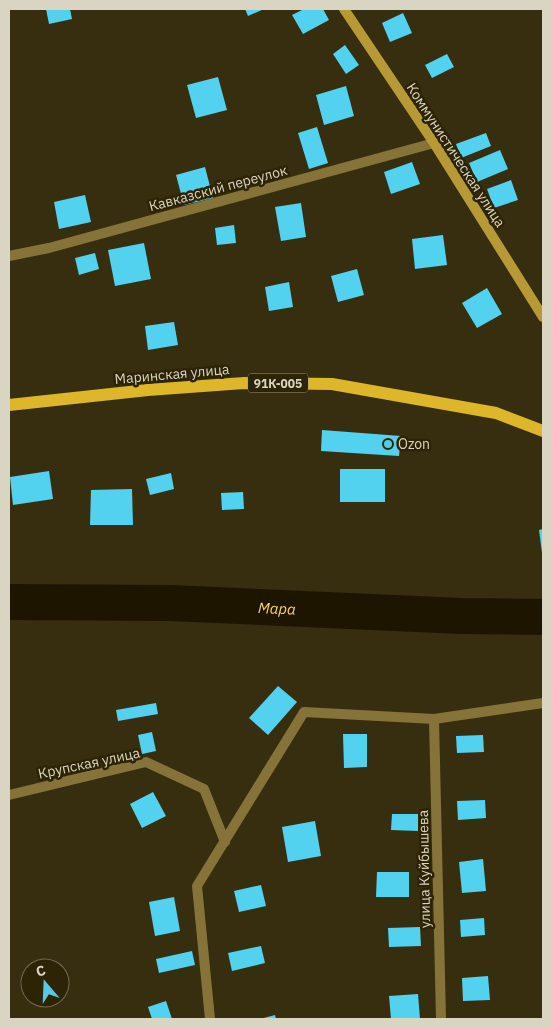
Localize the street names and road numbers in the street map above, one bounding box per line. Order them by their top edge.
street label: Коммунистическая улица [403,79,510,231]
street label: Кавказский переулок [147,161,290,215]
street label: Маринская улица [114,360,231,388]
road number: 91К-005 [248,373,308,392]
street label: Крупская улица [36,743,142,783]
street label: улица Куйбышева [414,809,434,928]

